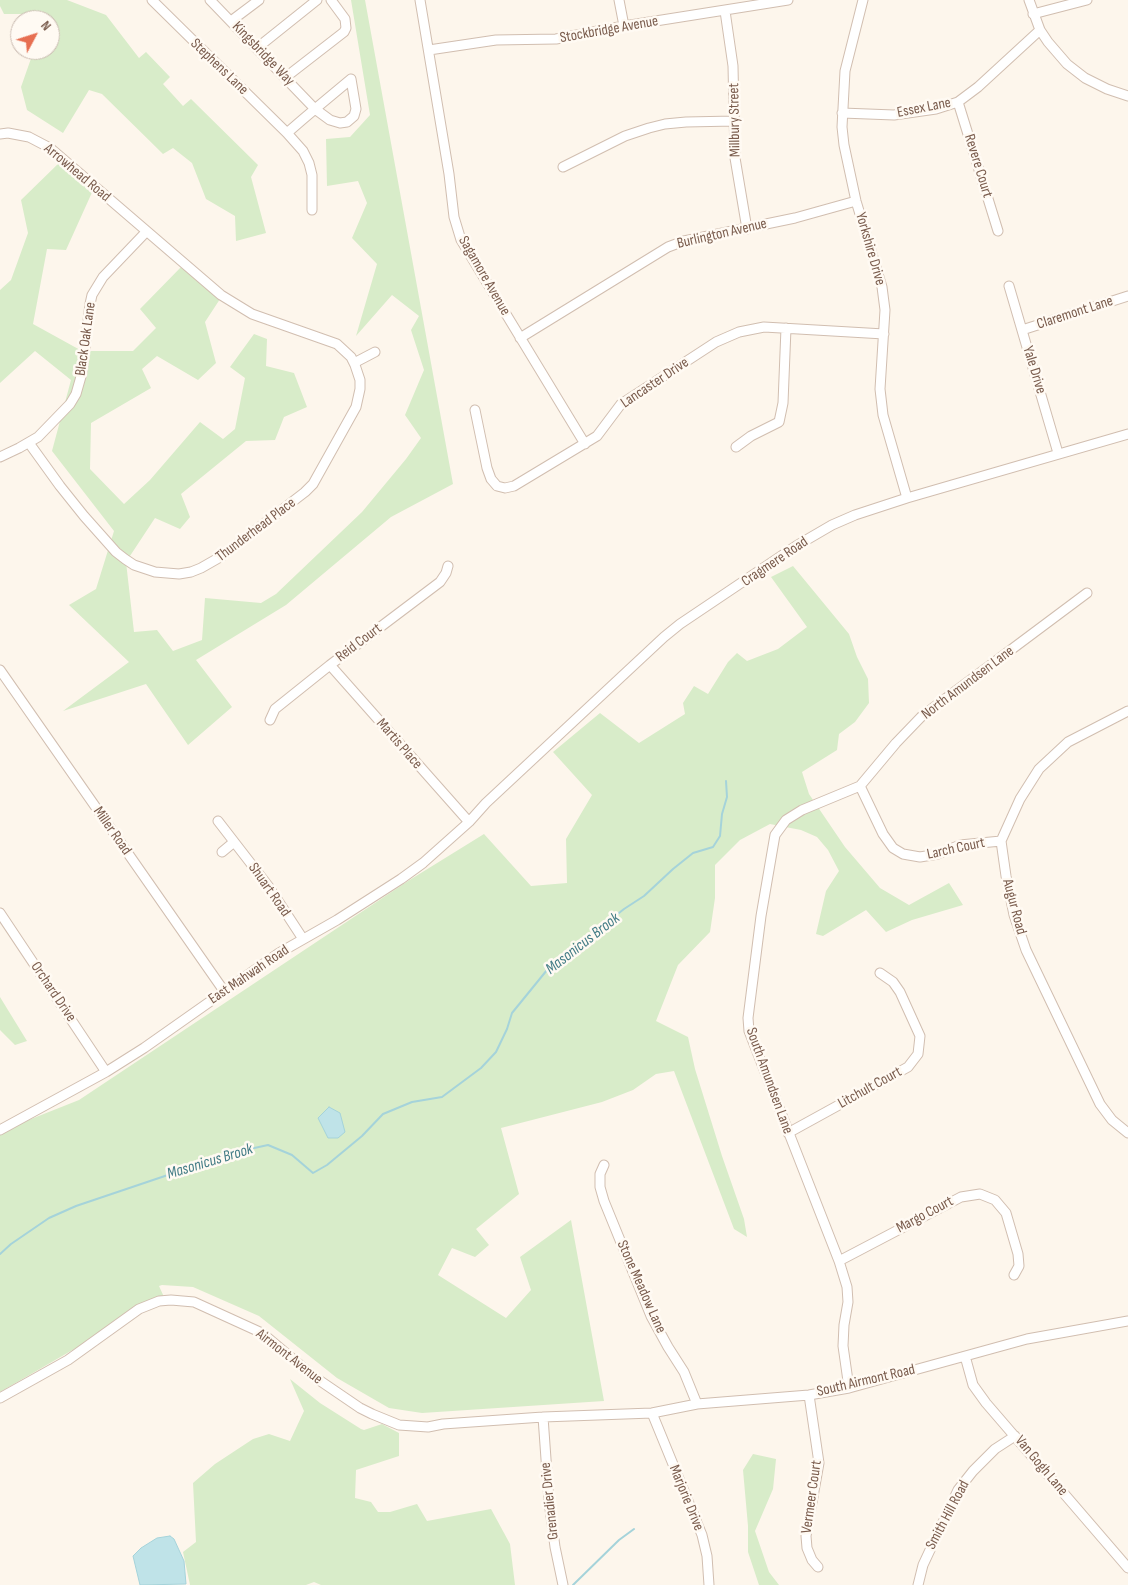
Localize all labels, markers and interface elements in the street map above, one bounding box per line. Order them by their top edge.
north arrow [10,10,60,60]
street label: Stockbridge Avenue [558,13,660,47]
text: N [37,17,55,34]
street label: Kingsbridge Way [228,18,298,90]
street label: Stephens Lane [186,35,252,99]
street label: Millbury Street [725,83,745,157]
street label: Essex Lane [896,94,952,122]
street label: Revere Court [960,132,996,200]
street label: Arrowhead Road [40,140,114,206]
street label: Yorkshire Drive [851,211,889,287]
street label: Burlington Avenue [675,215,769,253]
street label: Sagamore Avenue [454,233,514,319]
street label: Claremont Lane [1035,292,1115,334]
street label: Black Oak Lane [72,301,100,377]
street label: Yale Drive [1018,344,1050,396]
street label: Lancaster Drive [618,354,692,412]
street label: Thunderhead Place [212,494,300,566]
street label: Cragmere Road [738,533,812,591]
street label: Reid Court [332,620,386,666]
street label: North Amundsen Lane [918,642,1018,724]
street label: Martis Place [372,715,426,773]
street label: Miller Road [89,803,135,859]
street label: Larch Court [925,834,987,864]
street label: Shuart Road [244,860,294,920]
street label: Augur Road [998,877,1030,937]
water label: Masonicus Brook [542,909,624,979]
street label: East Mahwah Road [205,942,293,1008]
street label: Orchard Drive [26,959,80,1025]
street label: South Amundsen Lane [741,1026,797,1136]
street label: Litchult Court [835,1063,905,1113]
water label: Masonicus Brook [165,1140,255,1184]
street label: Margo Court [893,1193,957,1237]
street label: Stone Meadow Lane [613,1238,669,1336]
street label: Airmont Avenue [252,1325,326,1389]
street label: South Airmont Road [815,1361,917,1401]
street label: Van Gogh Lane [1011,1432,1071,1500]
street label: Vermeer Court [798,1459,826,1535]
street label: Grenadier Drive [537,1461,563,1541]
street label: Marjorie Drive [665,1462,707,1534]
street label: Smith Hill Road [922,1477,974,1553]

